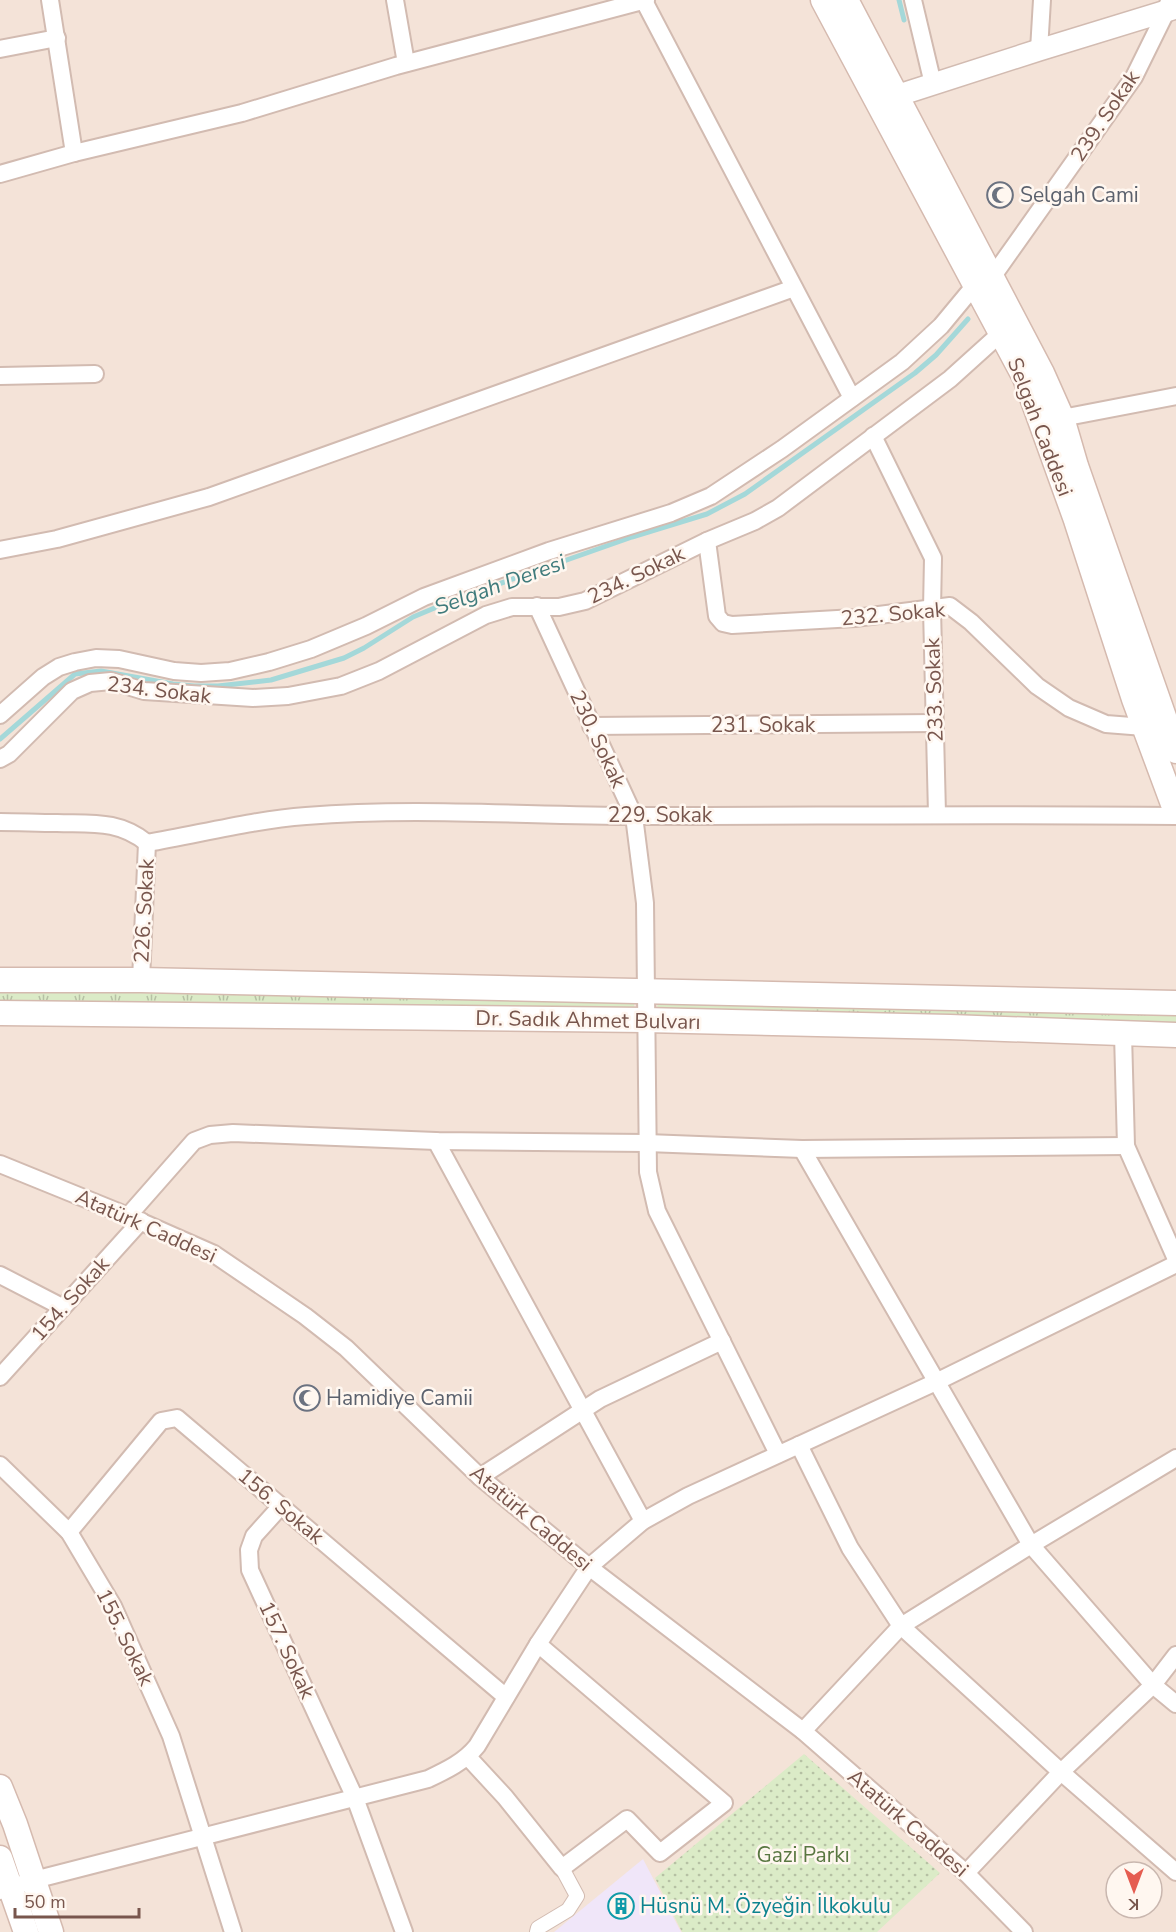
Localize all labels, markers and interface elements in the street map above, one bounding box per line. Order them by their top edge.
street label: 239. Sokak [1064,64,1146,167]
mosque icon: Selgah Cami [985,180,1015,210]
place label: Selgah Cami [1020,181,1139,209]
street label: Selgah Caddesi [1001,354,1079,500]
street label: 234. Sokak [583,539,690,611]
water label: Selgah Deresi [430,547,571,623]
street label: 232. Sokak [840,595,947,633]
street label: 233. Sokak [918,637,950,743]
street label: 234. Sokak [105,670,213,710]
street label: 230. Sokak [563,686,633,793]
street label: 231. Sokak [711,711,816,739]
street label: 229. Sokak [608,801,713,829]
street label: 226. Sokak [127,858,161,964]
street label: Dr. Sadık Ahmet Bulvarı [475,1004,701,1036]
street label: Atatürk Caddesi [71,1182,221,1270]
street label: 154. Sokak [25,1250,116,1347]
mosque icon: Hamidiye Camii [292,1383,322,1413]
place label: Hamidiye Camii [326,1384,473,1412]
street label: Atatürk Caddesi [464,1459,598,1577]
street label: 156. Sokak [232,1462,330,1551]
street label: 155. Sokak [89,1584,161,1691]
street label: 157. Sokak [252,1597,322,1704]
street label: Atatürk Caddesi [842,1763,974,1883]
park label: Gazi Parkı [756,1841,850,1869]
north arrow [1104,1860,1164,1920]
scale bar [15,1881,140,1919]
text: 50 m [24,1890,66,1914]
building icon: Hüsnü M. Özyeğin İlkokulu [606,1891,636,1921]
place label: Hüsnü M. Özyeğin İlkokulu [640,1892,891,1920]
text: K [1127,1893,1139,1915]

